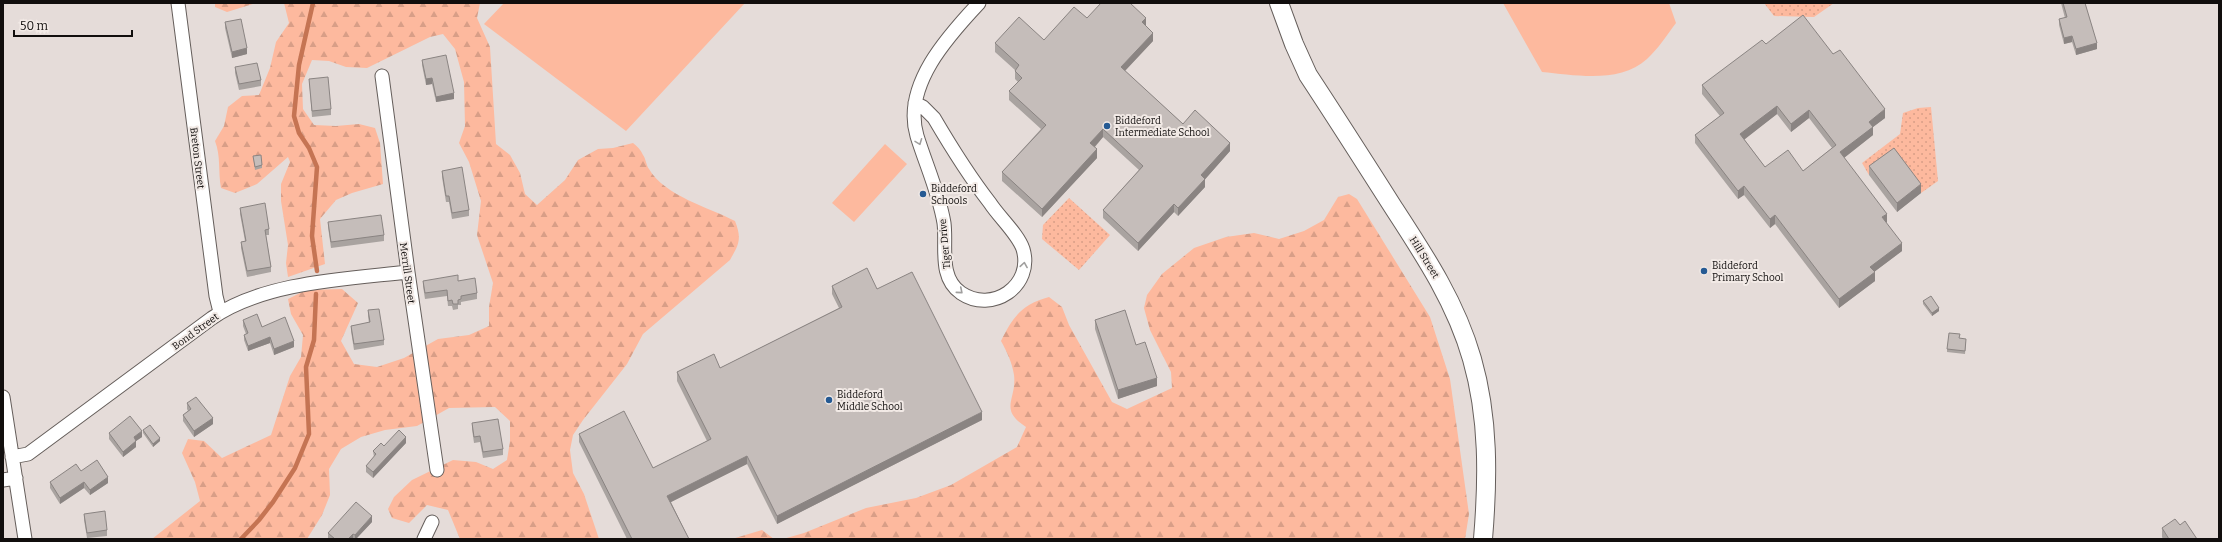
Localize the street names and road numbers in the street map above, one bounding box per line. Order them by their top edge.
street label: Breton Street [187,127,207,190]
street label: Tiger Drive [937,218,953,270]
street label: Hill Street [1407,234,1442,281]
street label: Merrill Street [397,242,417,305]
street label: Bond Street [170,311,221,353]

